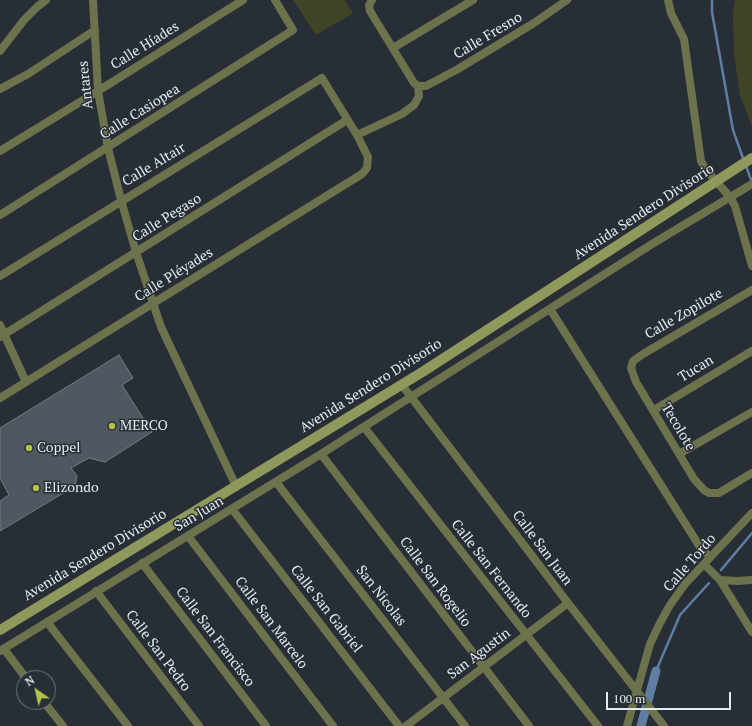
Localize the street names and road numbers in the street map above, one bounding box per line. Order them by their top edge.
street label: Calle Fresno [451,9,525,63]
street label: Calle Híades [108,18,182,74]
street label: Antares [75,60,97,110]
street label: Calle Casiopea [97,81,183,143]
street label: Calle Altair [119,140,189,190]
street label: Avenida Sendero Divisorio [571,160,717,264]
street label: Calle Pegaso [129,190,205,246]
street label: Calle Pléyades [132,244,216,306]
street label: Calle Zopilote [642,285,726,343]
street label: Avenida Sendero Divisorio [297,335,445,437]
street label: Tucan [675,352,717,386]
street label: Tecolote [657,400,699,454]
street label: San Juan [171,493,227,535]
street label: Avenida Sendero Divisorio [20,506,170,604]
street label: Calle San Juan [508,507,576,589]
street label: Calle San Fernando [447,516,535,622]
street label: Calle Tordo [660,531,720,595]
street label: Calle San Rogelio [396,534,474,630]
street label: Calle San Gabriel [287,562,365,656]
street label: San Nicolas [352,562,410,630]
street label: Calle San Marcelo [231,574,311,672]
street label: Calle San Francisco [172,584,258,690]
street label: Calle San Pedro [122,607,194,695]
street label: San Agustin [444,625,514,683]

